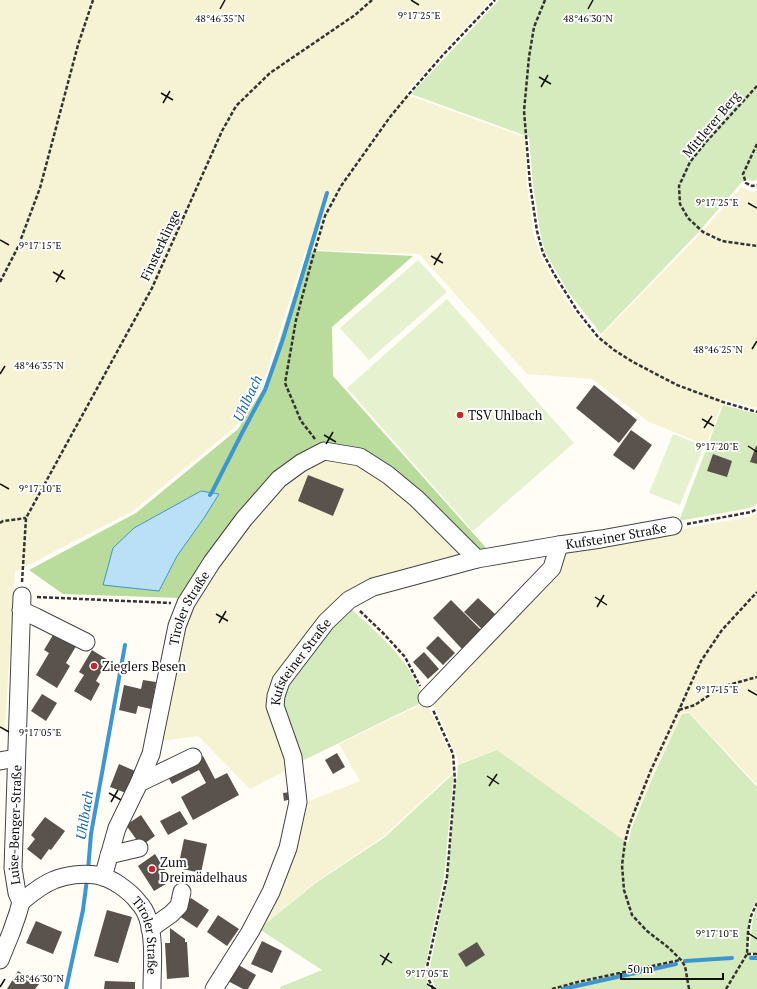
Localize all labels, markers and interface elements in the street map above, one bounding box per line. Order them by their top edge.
text: 9°17'25"E [398,9,441,22]
text: 48°46'35"N [195,12,245,25]
text: 48°46'30"N [563,12,613,25]
street label: Mittlerer Berg [678,87,744,161]
text: 9°17'25"E [696,196,739,209]
street label: Finsterklinge [136,207,184,283]
text: 9°17'15"E [19,239,62,252]
text: 48°46'25"N [693,343,743,356]
text: 48°46'35"N [14,359,64,372]
water label: Uhlbach [228,372,266,424]
place label: TSV Uhlbach [468,406,543,424]
marker: TSV Uhlbach [455,410,465,420]
text: 9°17'20"E [696,440,739,453]
text: 9°17'10"E [19,482,62,495]
street label: Kufsteiner Straße [564,518,668,553]
street label: Tiroler Straße [164,567,213,647]
street label: Kufsteiner Straße [266,614,335,706]
place label: Zieglers Besen [102,657,186,675]
marker: Zieglers Besen [89,661,99,671]
text: 9°17'15"E [696,683,739,696]
text: 9°17'05"E [19,726,62,739]
street label: Luise-Benger-Straße [4,765,25,886]
water label: Uhlbach [71,789,97,841]
place label: Zum Dreimädelhaus [160,853,247,886]
marker: Zum Dreimädelhaus [147,864,157,874]
street label: Tiroler Straße [128,892,162,975]
text: 9°17'10"E [696,927,739,940]
scale bar [621,955,723,981]
text: 50 m [627,961,654,976]
text: 9°17'05"E [406,967,449,980]
text: 48°46'30"N [14,972,64,985]

